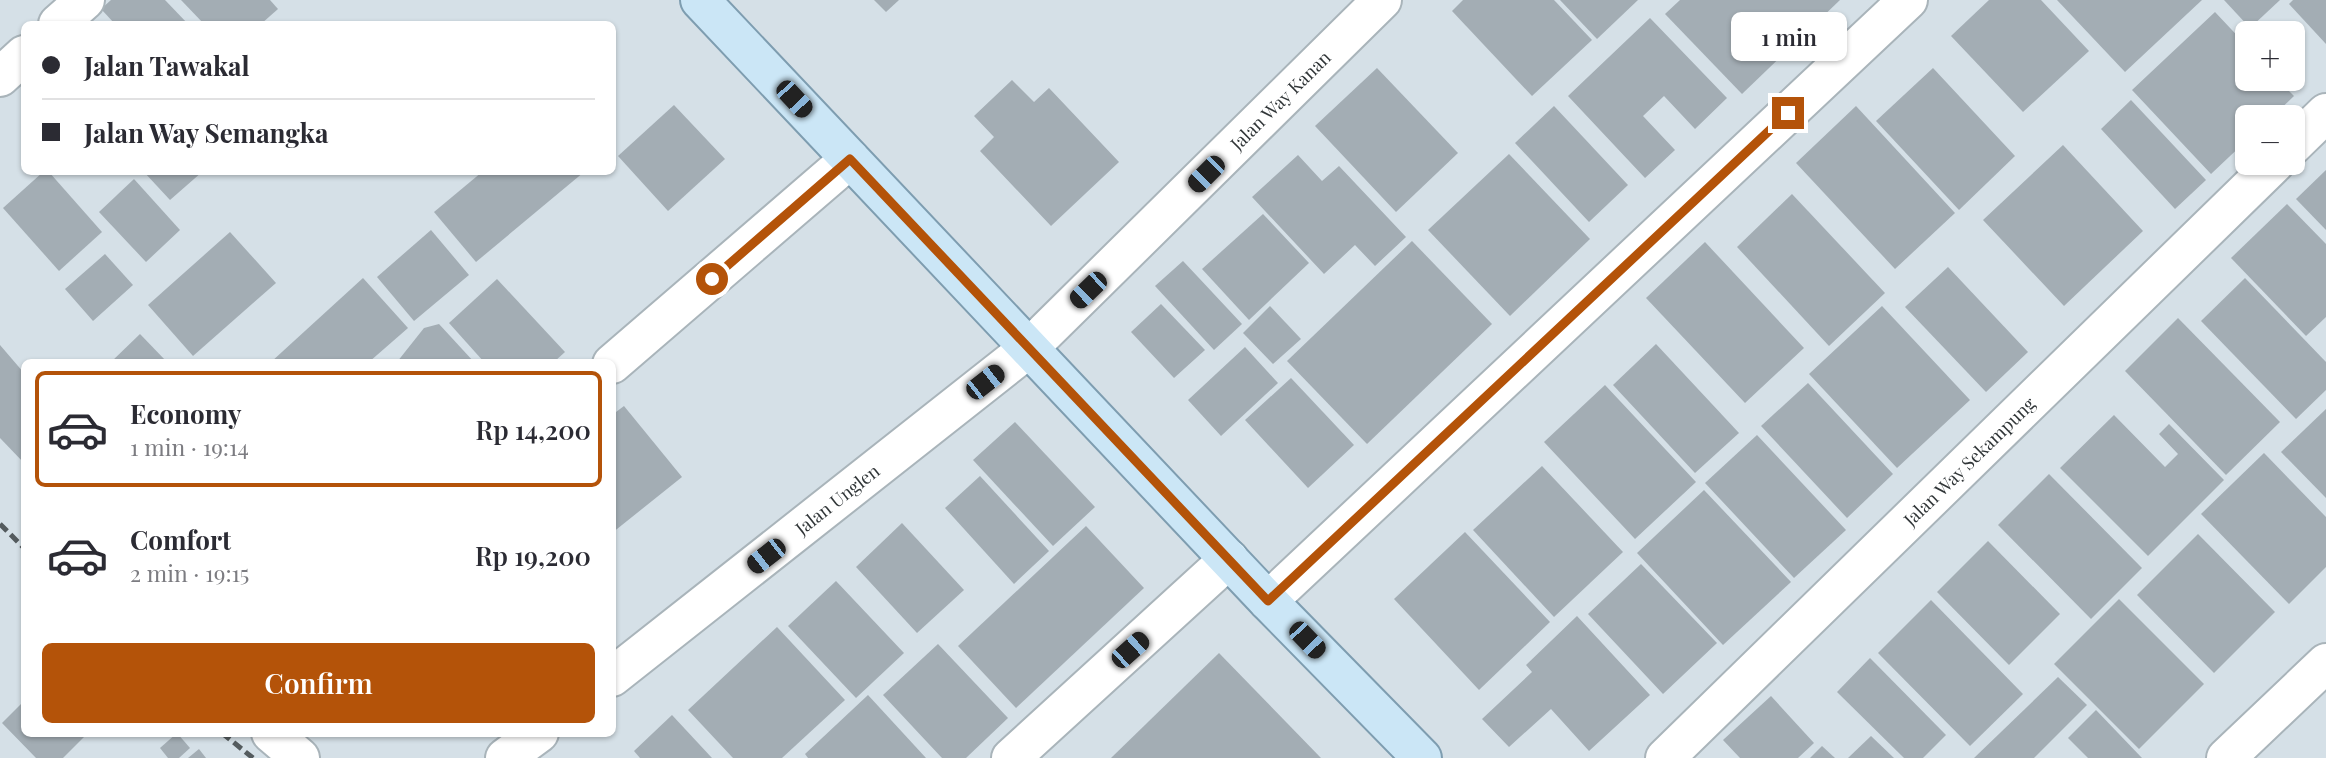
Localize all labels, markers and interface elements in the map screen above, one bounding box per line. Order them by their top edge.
callout: 1 min [1730,11,1846,60]
text: 1 min [1761,21,1817,52]
map controls [2235,21,2305,175]
button: + [2235,21,2305,91]
street label: Jalan Way Kanan [1224,45,1336,156]
text: Jalan Tawakal [84,48,250,83]
car [772,76,817,122]
route end [1772,97,1804,129]
button: − [2235,105,2305,175]
text: Jalan Way Semangka [84,115,328,150]
car [1184,152,1229,196]
route start [696,263,728,295]
car [1066,268,1111,312]
car [962,361,1009,403]
street label: Jalan Way Sekampung [1897,391,2041,532]
text: Economy [130,396,241,431]
icon: car [46,398,109,461]
text: Rp 14,200 [476,412,591,447]
text: 1 min · 19:14 [130,431,249,462]
street label: Jalan Unglen [790,458,884,540]
text: Comfort [130,522,231,557]
icon: car [46,524,109,587]
car [743,535,790,577]
text: Rp 19,200 [475,538,591,573]
text: 2 min · 19:15 [130,557,249,588]
car [1285,618,1330,662]
car [1108,628,1153,672]
button: Confirm [42,643,595,723]

